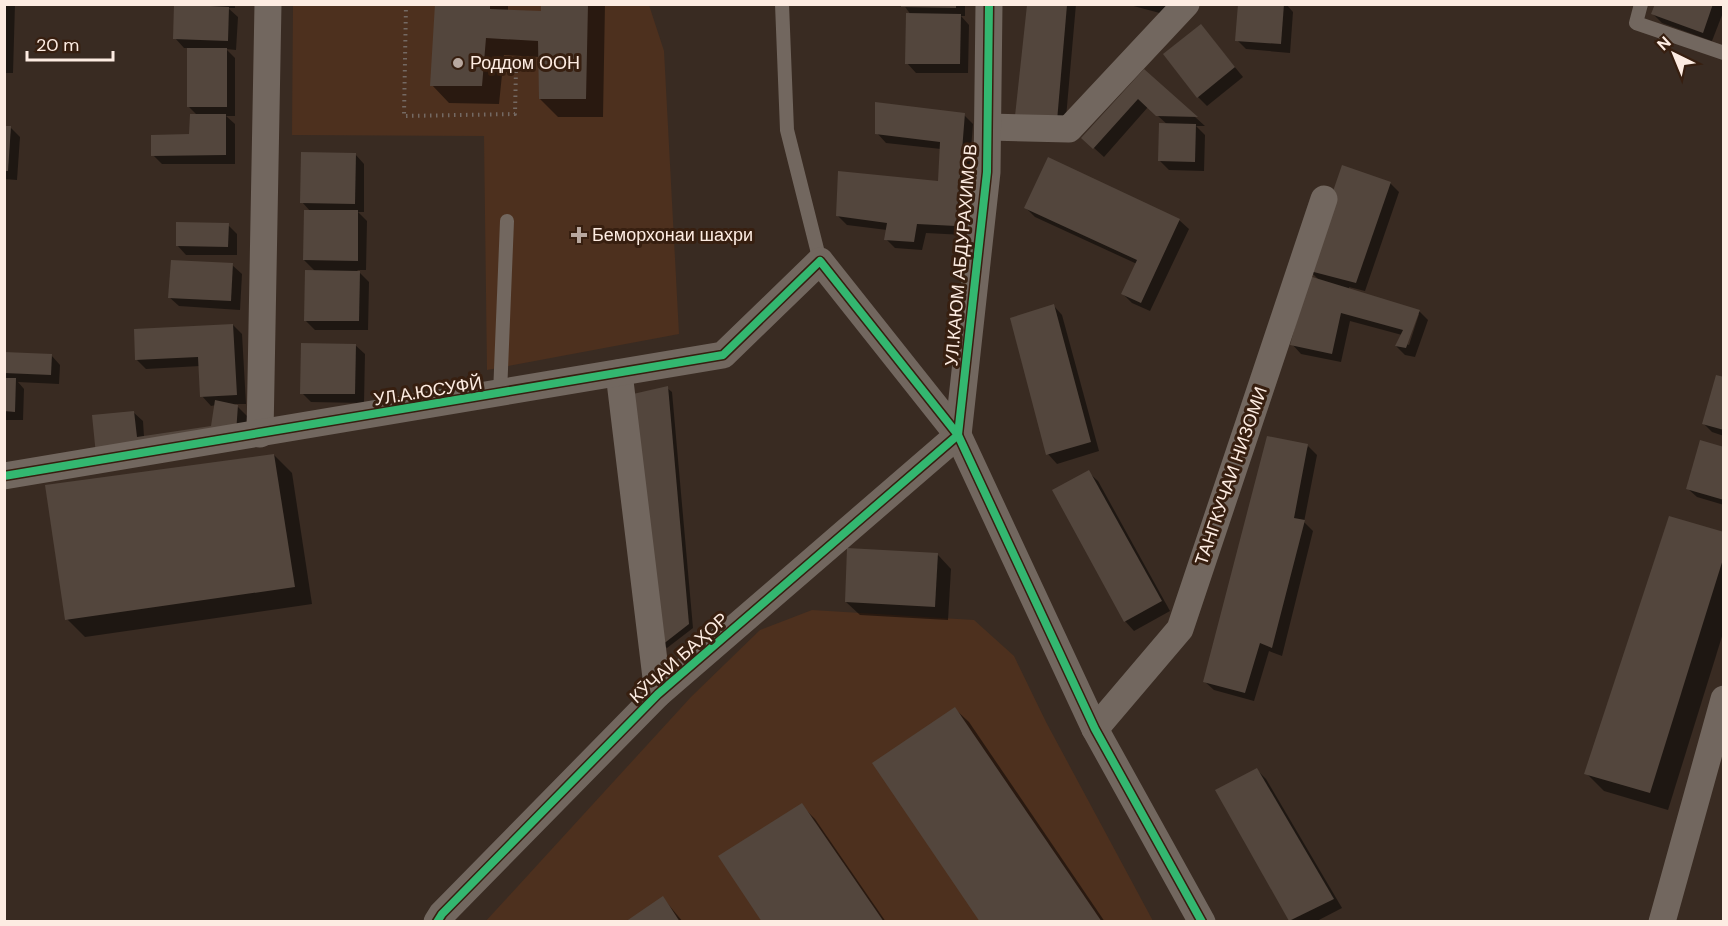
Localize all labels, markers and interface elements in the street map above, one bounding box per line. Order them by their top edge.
scale bar [27,24,112,62]
north arrow [1644,24,1704,84]
text: N [1653,32,1676,55]
text: 20 m [36,33,79,57]
place label: Роддом ООН [470,51,580,75]
marker: Роддом ООН [451,56,465,70]
street label: УЛ.КАЮМ АБДУРАХИМОВ [939,143,983,367]
place label: Беморхонаи шахри [592,223,753,247]
marker: Беморхонаи шахри [570,226,588,244]
street label: УЛ.А.ЮСУФЙ [372,371,484,411]
street label: ТАНГКУЧАИ НИЗОМИ [1189,383,1273,569]
street label: КӮЧАИ БАҲОР [624,607,734,709]

